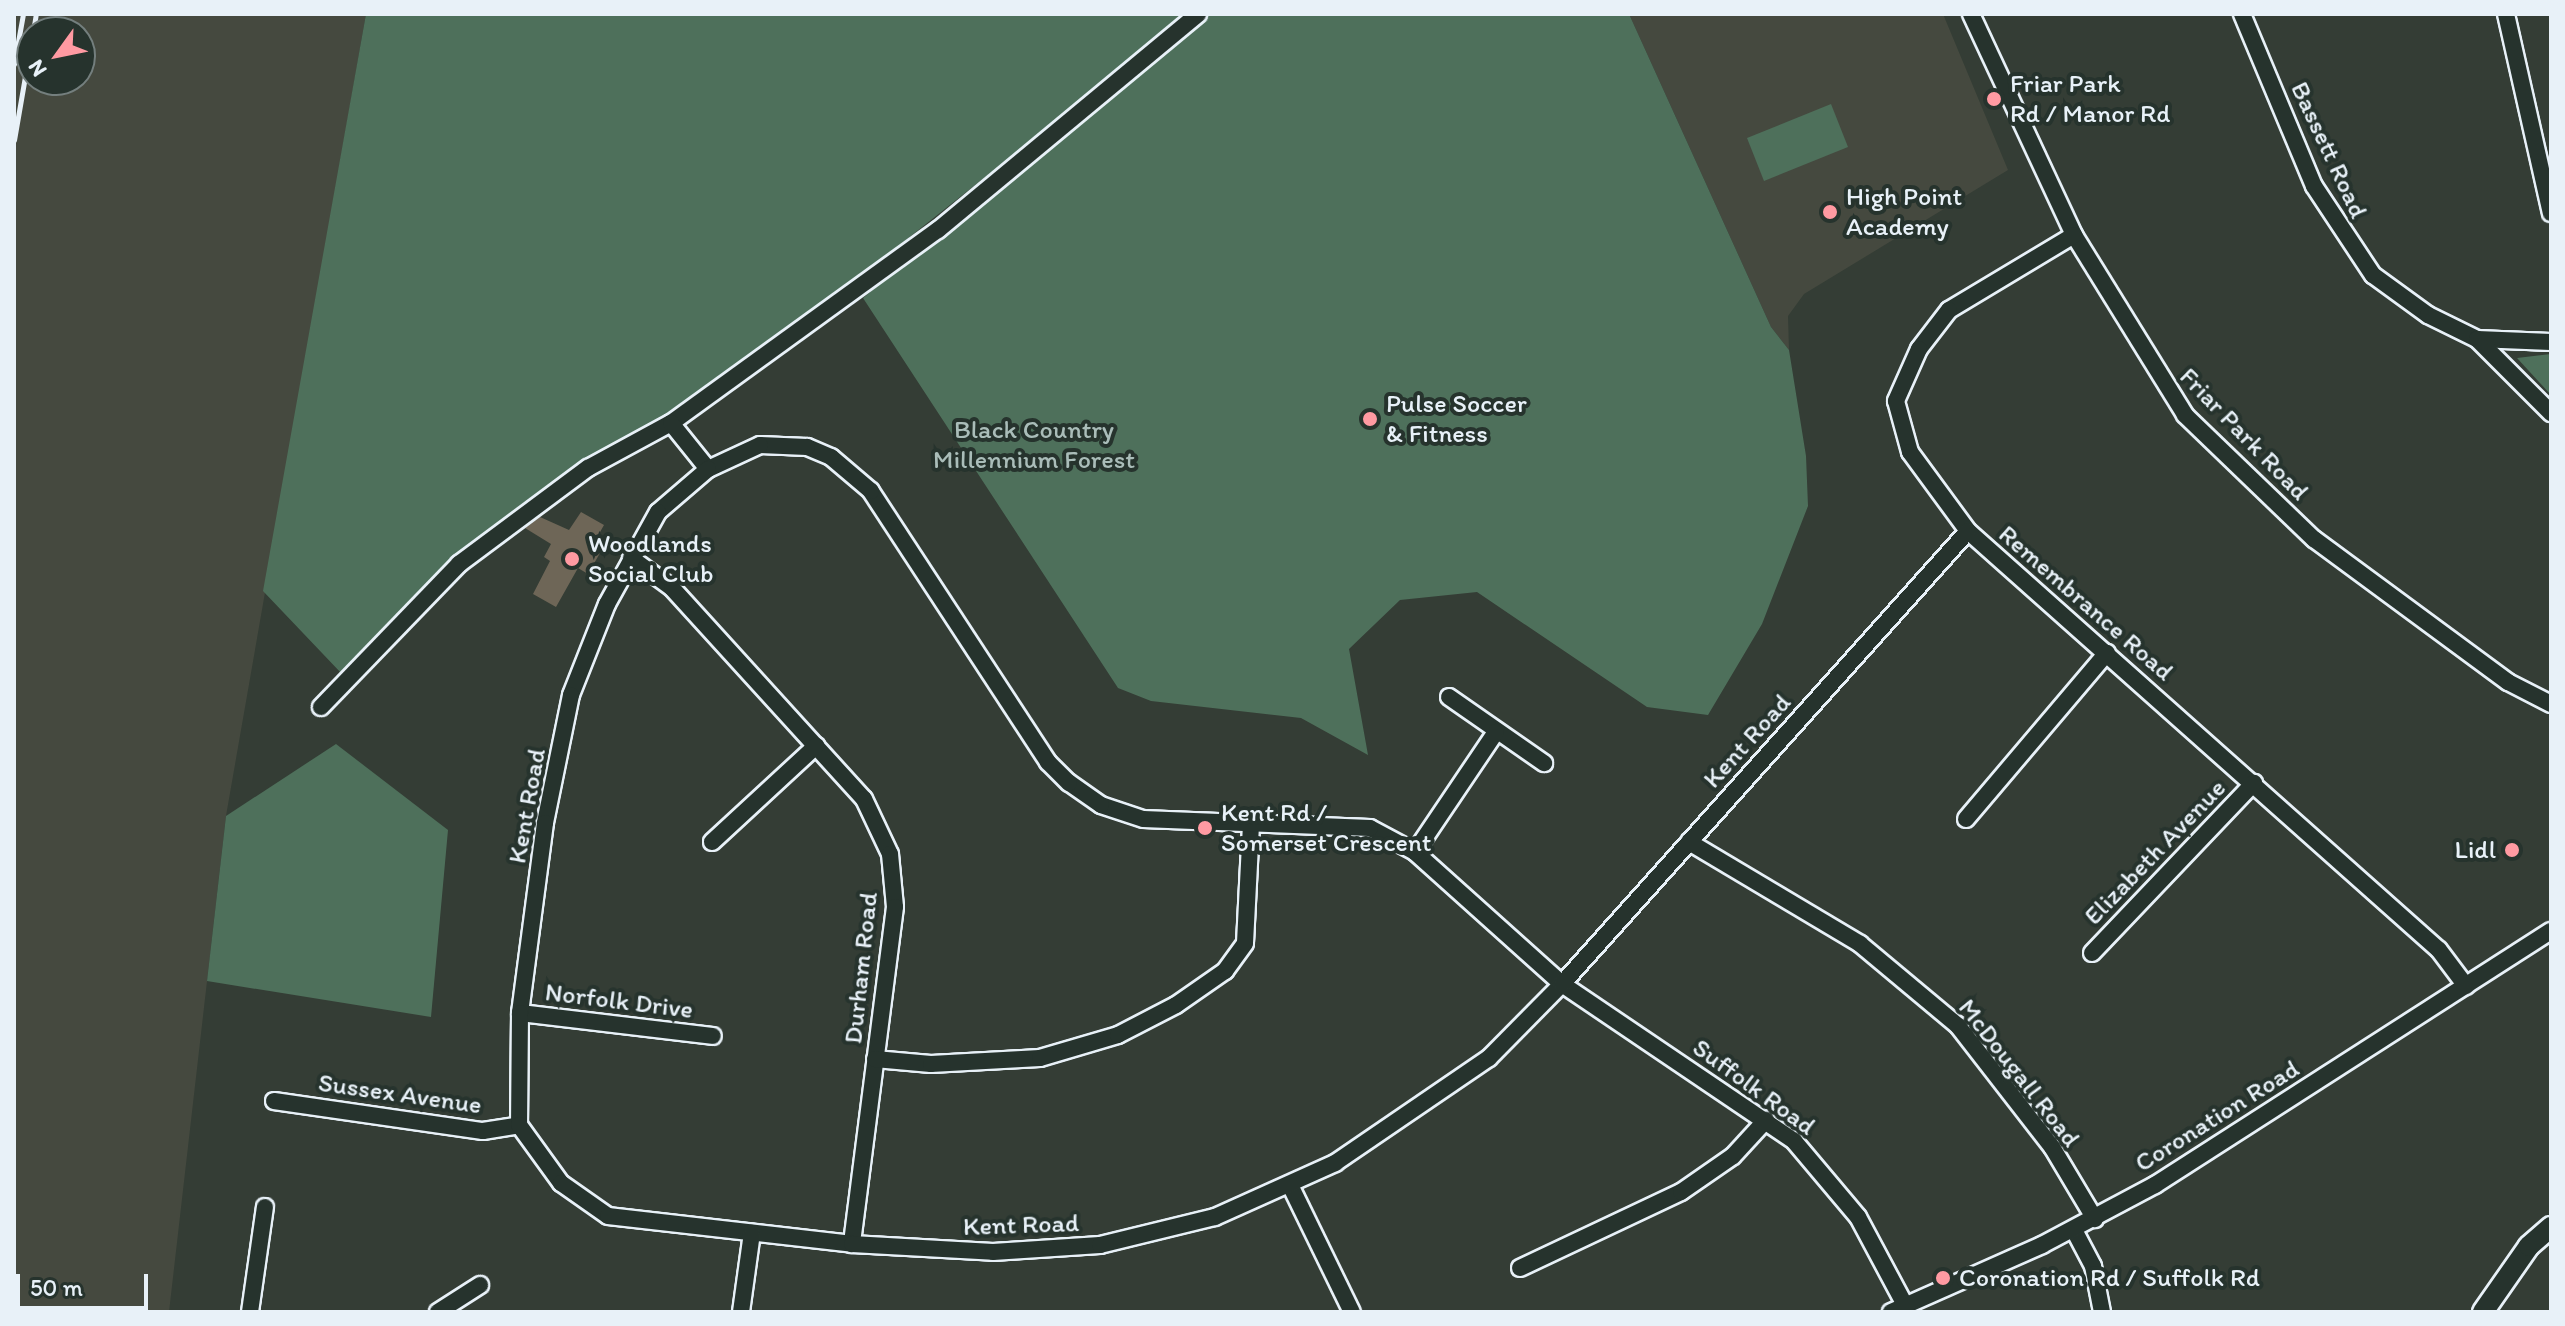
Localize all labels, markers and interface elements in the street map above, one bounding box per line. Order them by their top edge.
north arrow [16,16,96,96]
text: N [22,55,53,82]
place label: Friar Park Rd / Manor Rd [2010,68,2170,130]
street label: Bassett Road [2284,77,2374,223]
marker: Friar Park Rd / Manor Rd [1985,90,2003,108]
place label: High Point Academy [1846,181,1962,242]
marker: High Point Academy [1821,203,1839,221]
street label: Friar Park Road [2173,361,2315,507]
place label: Pulse Soccer & Fitness [1386,388,1527,450]
marker: Pulse Soccer & Fitness [1361,410,1379,428]
park label: Black Country Millennium Forest [933,414,1135,476]
street label: Remembrance Road [1992,519,2180,687]
place label: Woodlands Social Club [588,528,713,590]
marker: Woodlands Social Club [563,550,581,568]
street label: Kent Road [1697,688,1797,794]
street label: Kent Road [502,747,552,865]
street label: Elizabeth Avenue [2078,773,2232,931]
place label: Kent Rd / Somerset Crescent [1221,797,1433,858]
marker: Kent Rd / Somerset Crescent [1196,819,1214,837]
place label: Lidl [2455,834,2496,866]
marker: Lidl [2503,841,2521,859]
street label: Durham Road [838,891,884,1045]
street label: Norfolk Drive [543,976,695,1026]
street label: McDougall Road [1951,993,2087,1153]
street label: Suffolk Road [1687,1032,1821,1142]
street label: Coronation Road [2129,1053,2305,1179]
street label: Sussex Avenue [316,1067,484,1121]
street label: Kent Road [963,1207,1079,1243]
scale bar [20,1258,152,1308]
place label: Coronation Rd / Suffolk Rd [1959,1262,2260,1294]
marker: Coronation Rd / Suffolk Rd [1934,1269,1952,1287]
text: 50 m [30,1273,83,1302]

